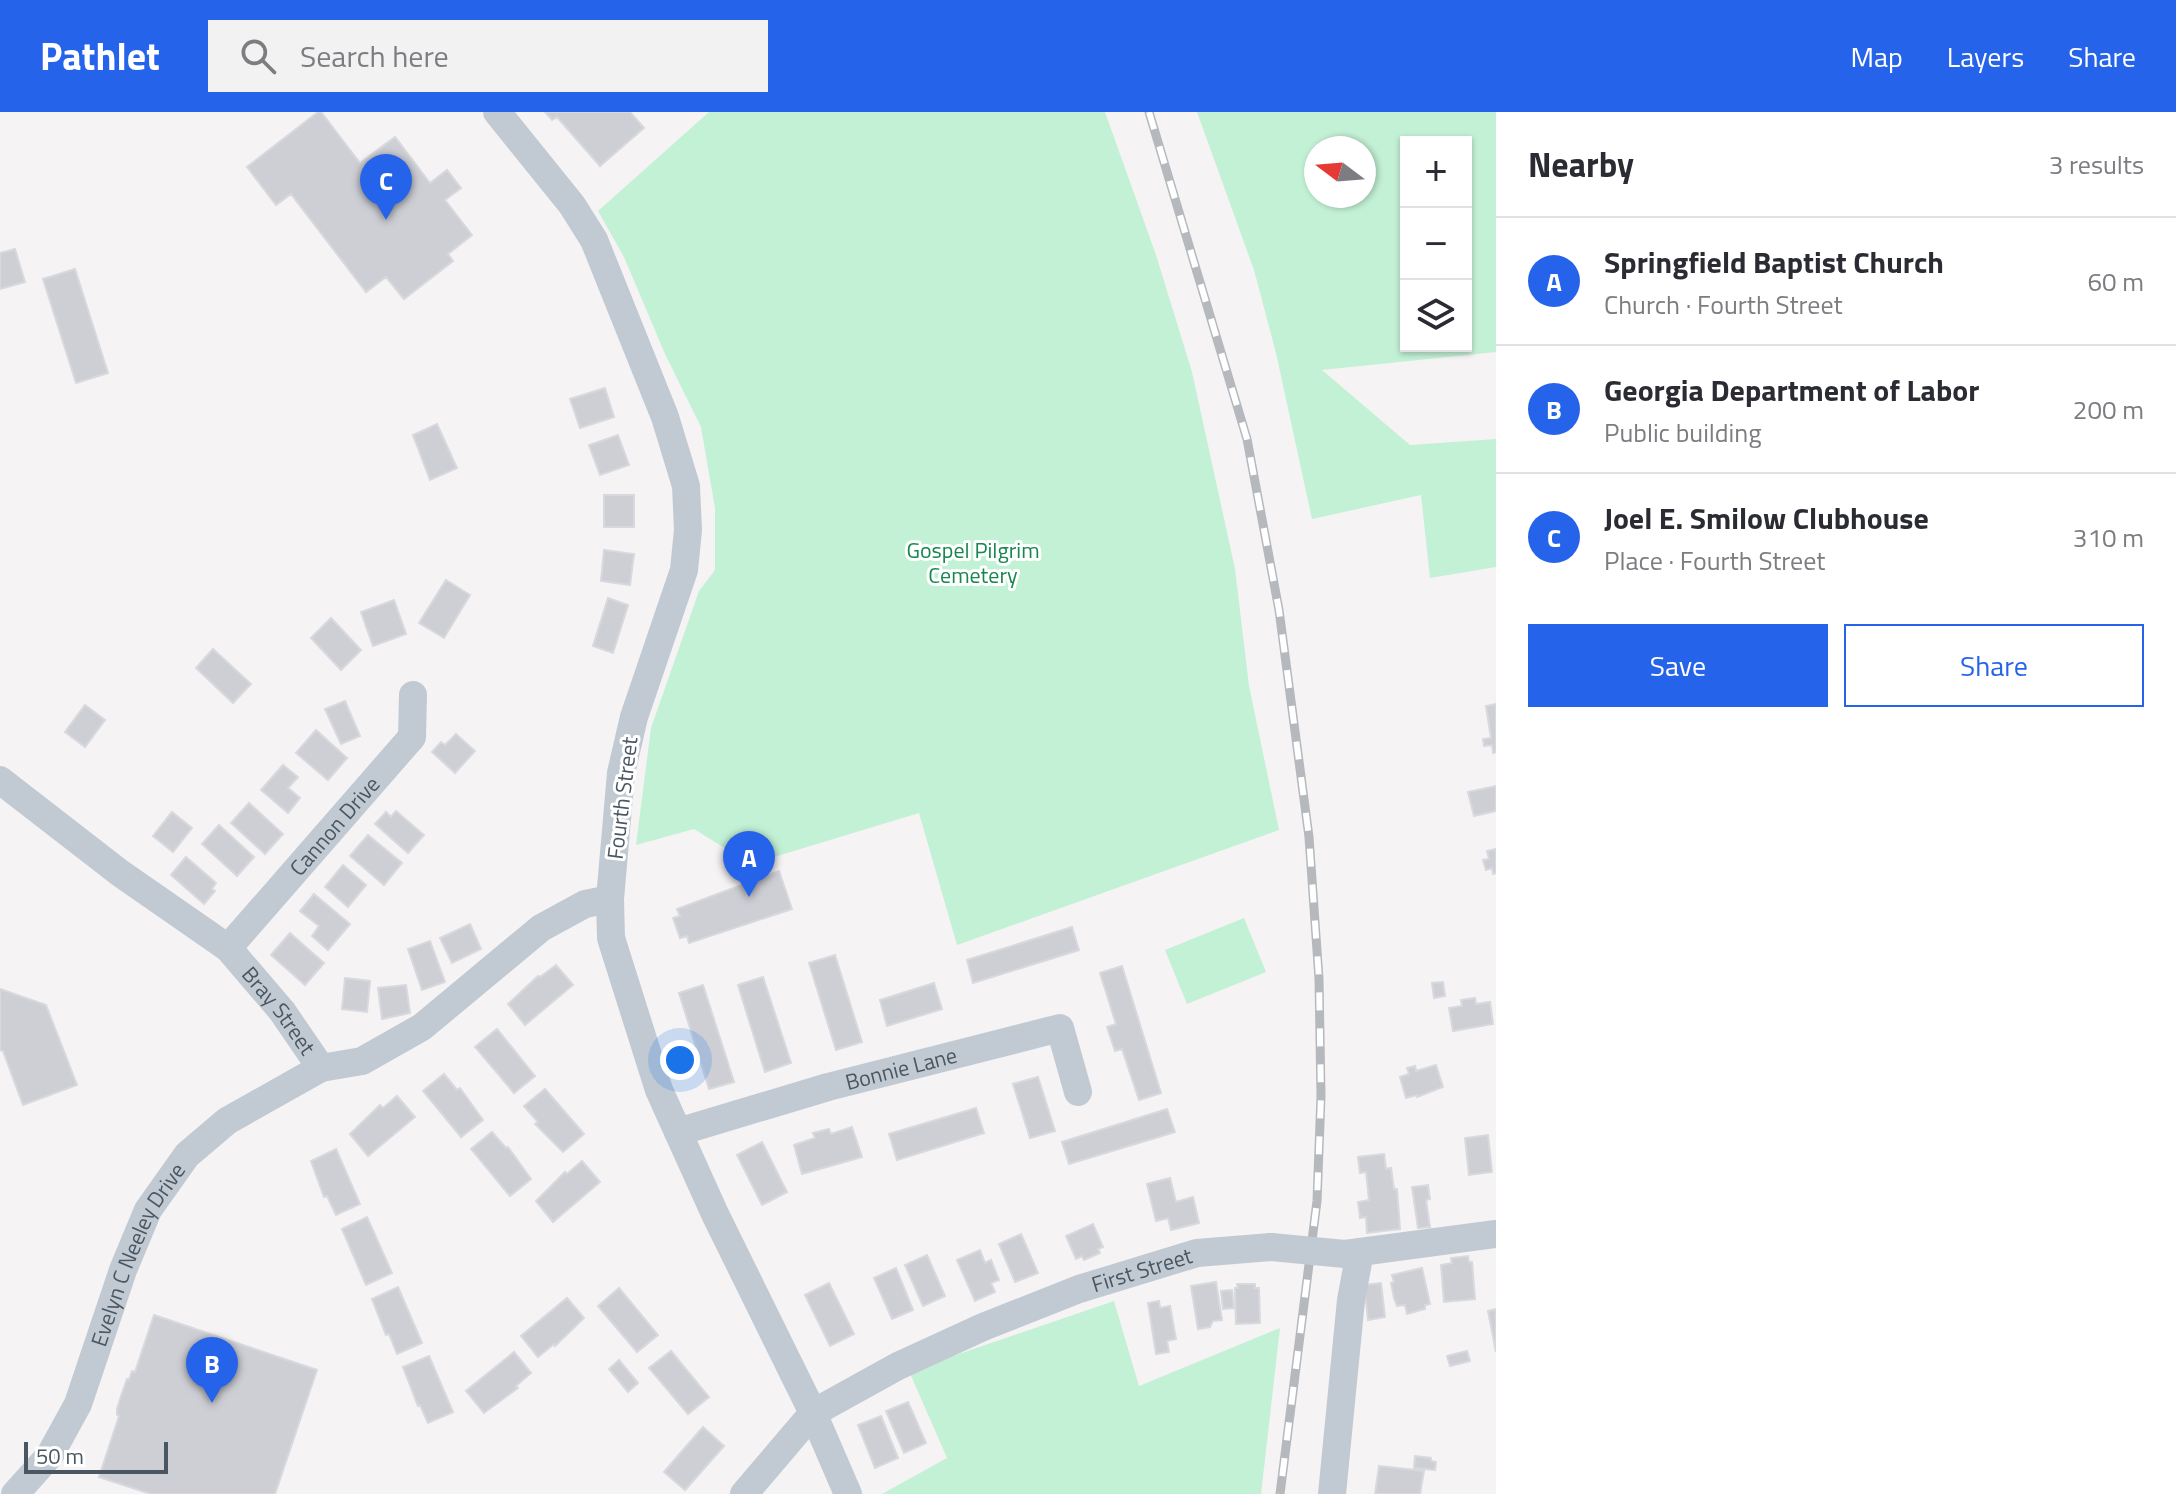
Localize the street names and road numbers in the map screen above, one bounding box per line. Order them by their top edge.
street label: Fourth Street [598,735,646,861]
street label: Cannon Drive [281,768,388,883]
street label: Bray Street [234,959,324,1062]
street label: Bonnie Lane [842,1038,961,1099]
street label: Evelyn C Neeley Drive [82,1156,194,1351]
street label: First Street [1087,1238,1197,1301]

